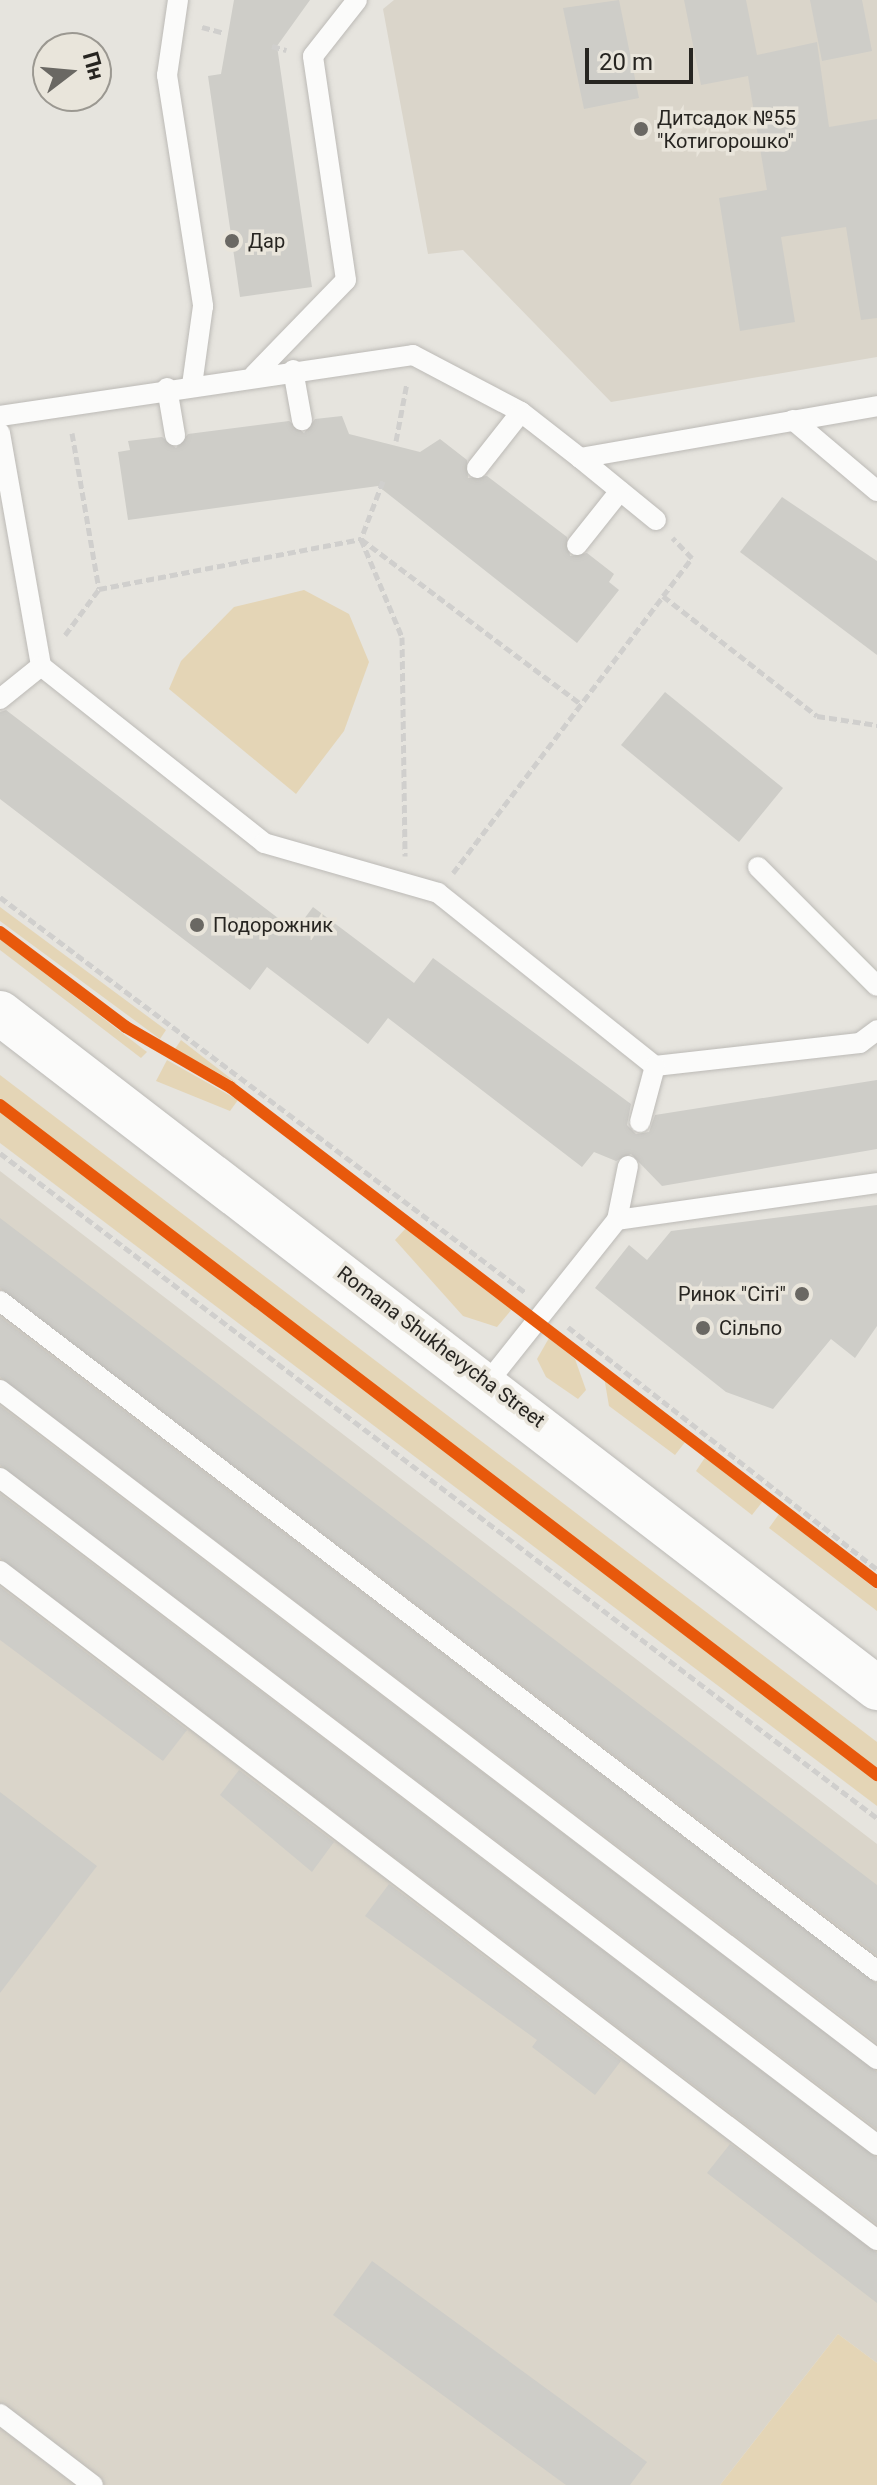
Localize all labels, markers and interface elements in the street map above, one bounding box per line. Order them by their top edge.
north arrow [32,32,112,112]
scale bar [589,32,697,82]
text: 20 m [599,48,653,76]
text: Пн [78,49,110,83]
place label: Дитсадок №55 "Котигорошко" [657,106,796,153]
marker: Дитсадок №55 "Котигорошко" [632,120,650,138]
place label: Дар [248,229,285,253]
marker: Дар [223,232,241,250]
place label: Подорожник [213,913,333,937]
marker: Подорожник [188,916,206,934]
street label: Romana Shukhevycha Street [332,1261,550,1433]
place label: Ринок "Сіті" [678,1282,786,1306]
marker: Ринок "Сіті" [793,1285,811,1303]
place label: Сільпо [719,1316,782,1340]
marker: Сільпо [694,1319,712,1337]

